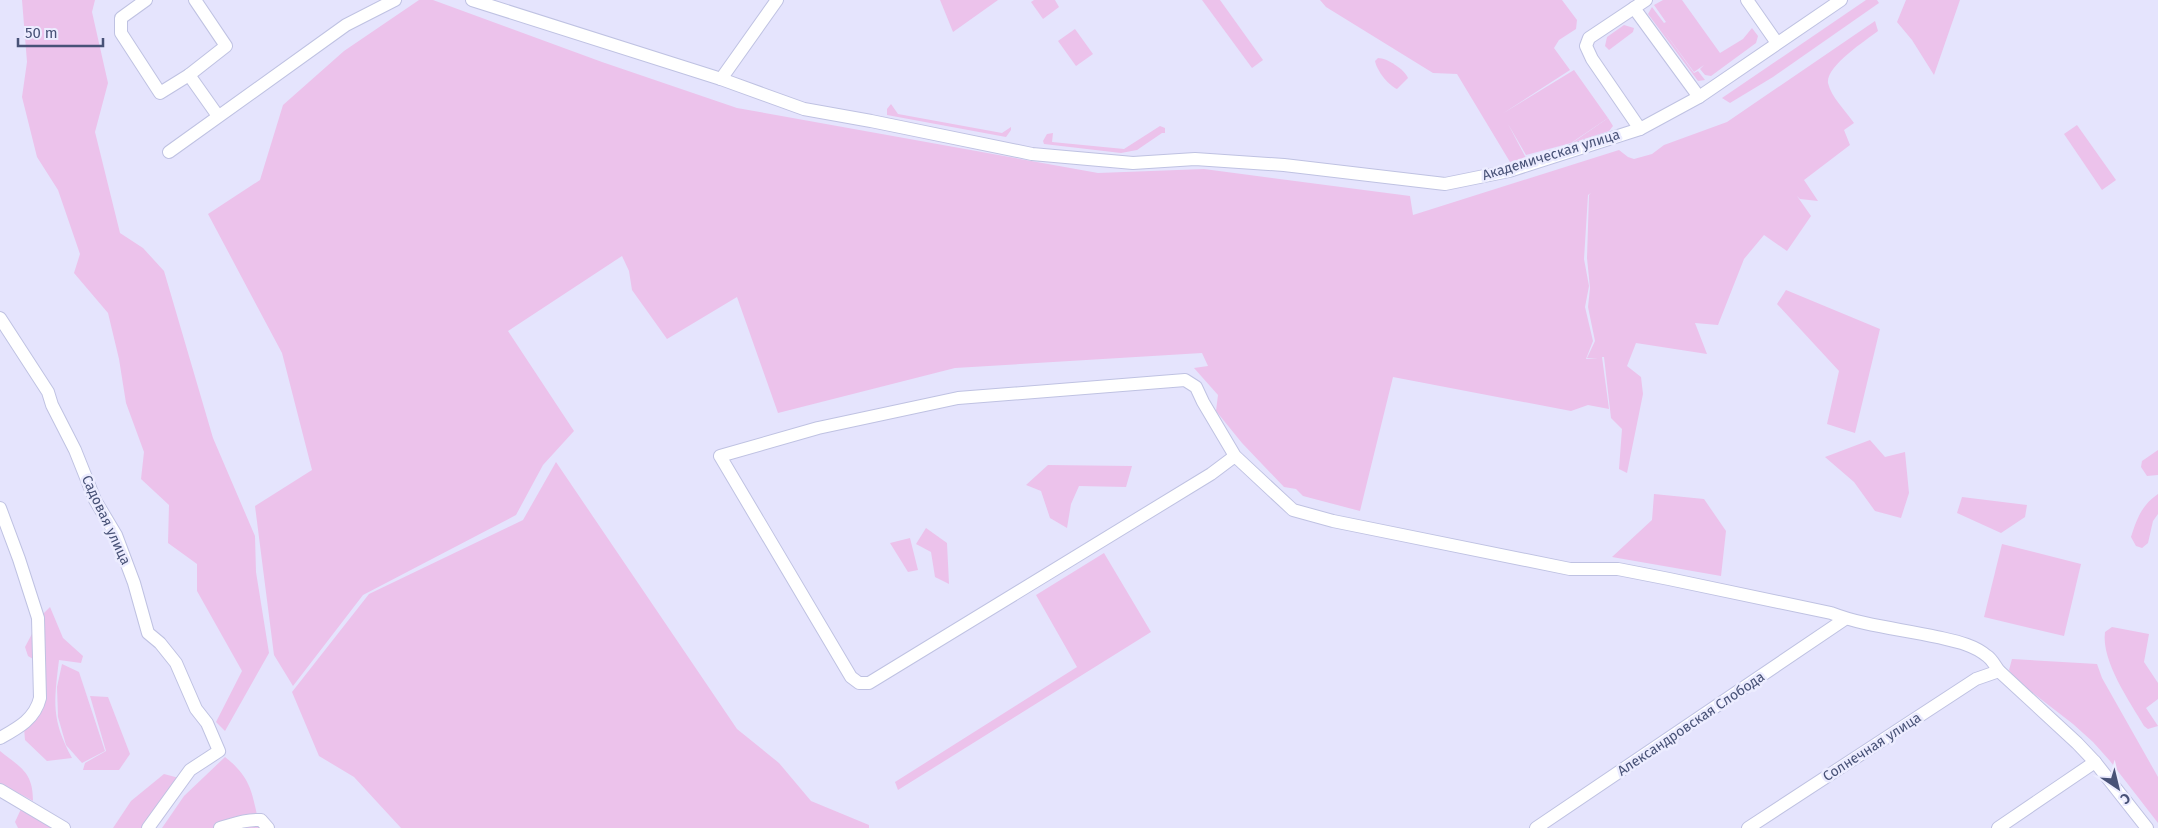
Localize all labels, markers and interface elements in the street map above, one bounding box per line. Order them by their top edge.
scale bar [18,15,102,47]
text: 50 m [25,24,58,42]
street label: Академическая улица [1480,126,1622,184]
street label: Садовая улица [78,472,134,568]
street label: Александровская Слобода [1614,668,1768,780]
street label: Солнечная улица [1820,709,1924,785]
north arrow [2093,763,2143,813]
text: С [2117,789,2133,808]

